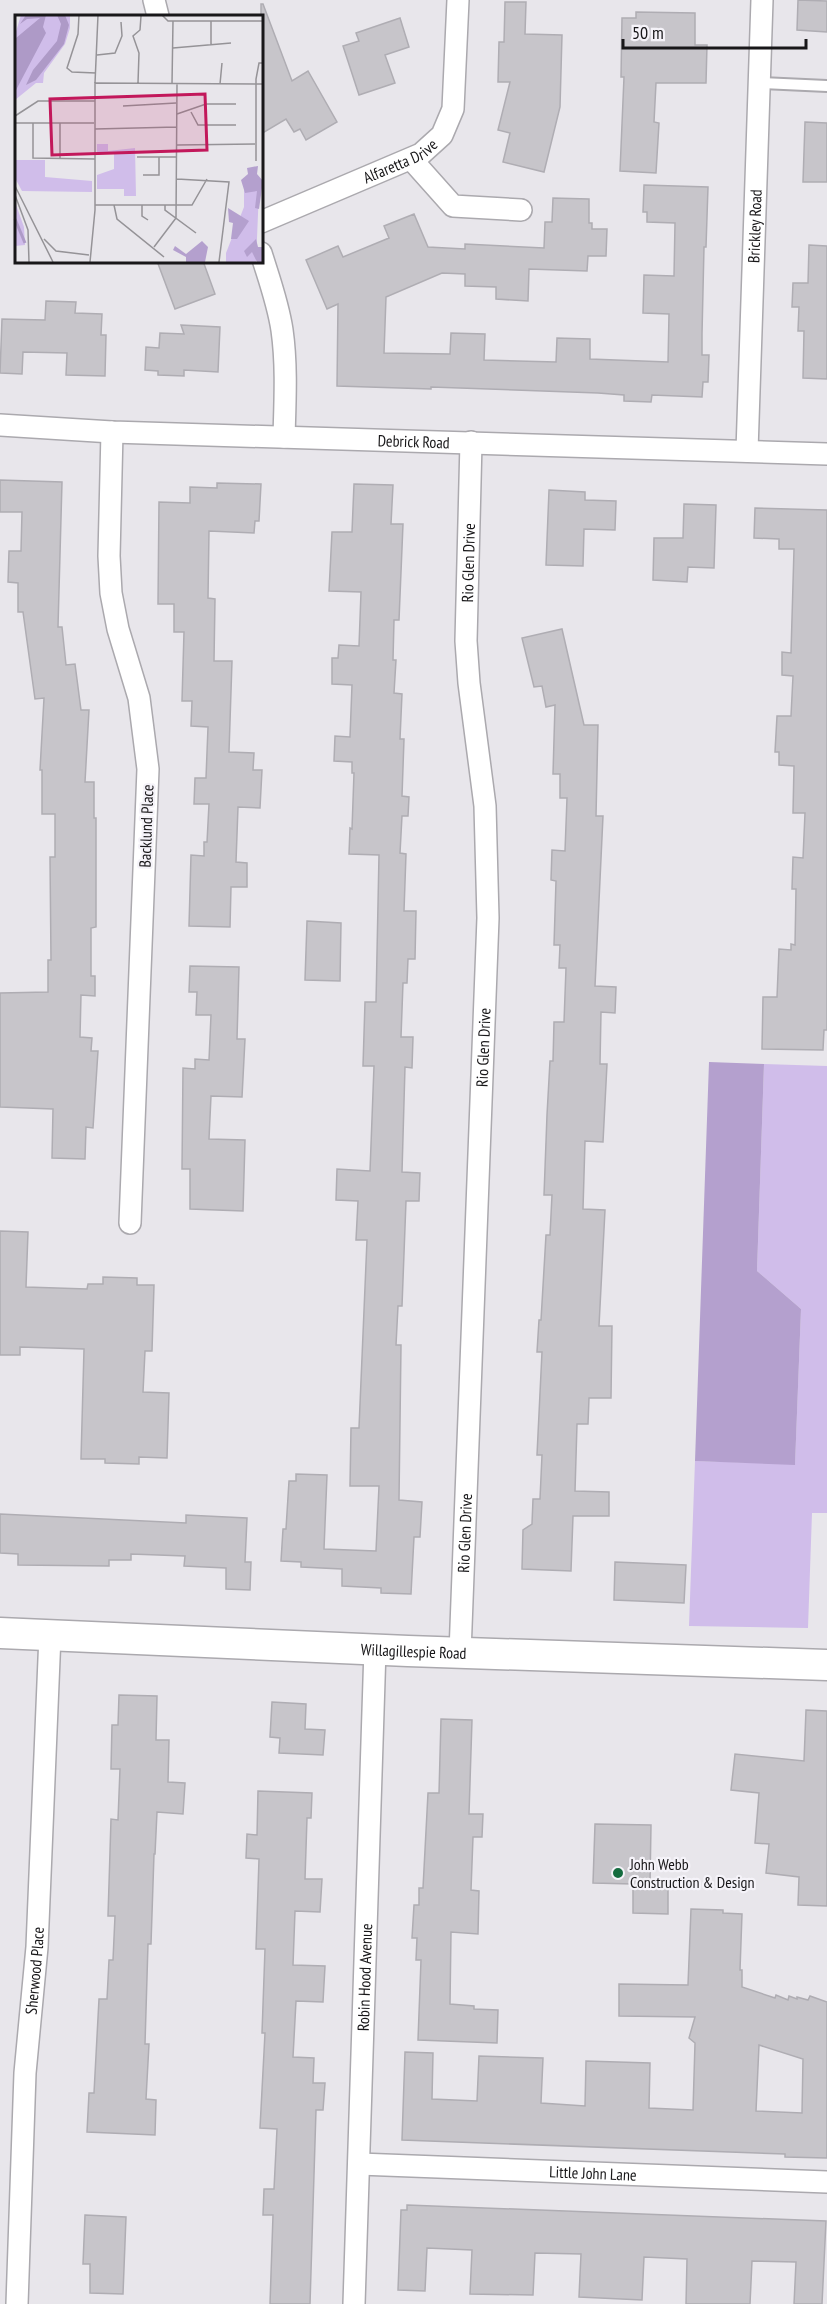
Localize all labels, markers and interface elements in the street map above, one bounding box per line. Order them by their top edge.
scale bar [623,12,806,50]
inset map [15,15,262,262]
text: 50 m [632,21,664,44]
street label: Alfaretta Drive [360,134,441,188]
street label: Brickley Road [743,189,766,263]
street label: Debrick Road [377,430,450,452]
street label: Rio Glen Drive [457,523,479,603]
street label: Backlund Place [135,784,157,868]
street label: Rio Glen Drive [472,1007,495,1087]
street label: Rio Glen Drive [453,1493,476,1573]
street label: Willagillespie Road [360,1639,467,1663]
place label: John Webb Construction & Design [629,1854,755,1892]
marker: John Webb Construction & Design [611,1866,625,1880]
street label: Robin Hood Avenue [353,1923,376,2031]
street label: Sherwood Place [21,1926,48,2015]
street label: Little John Lane [549,2161,637,2185]

